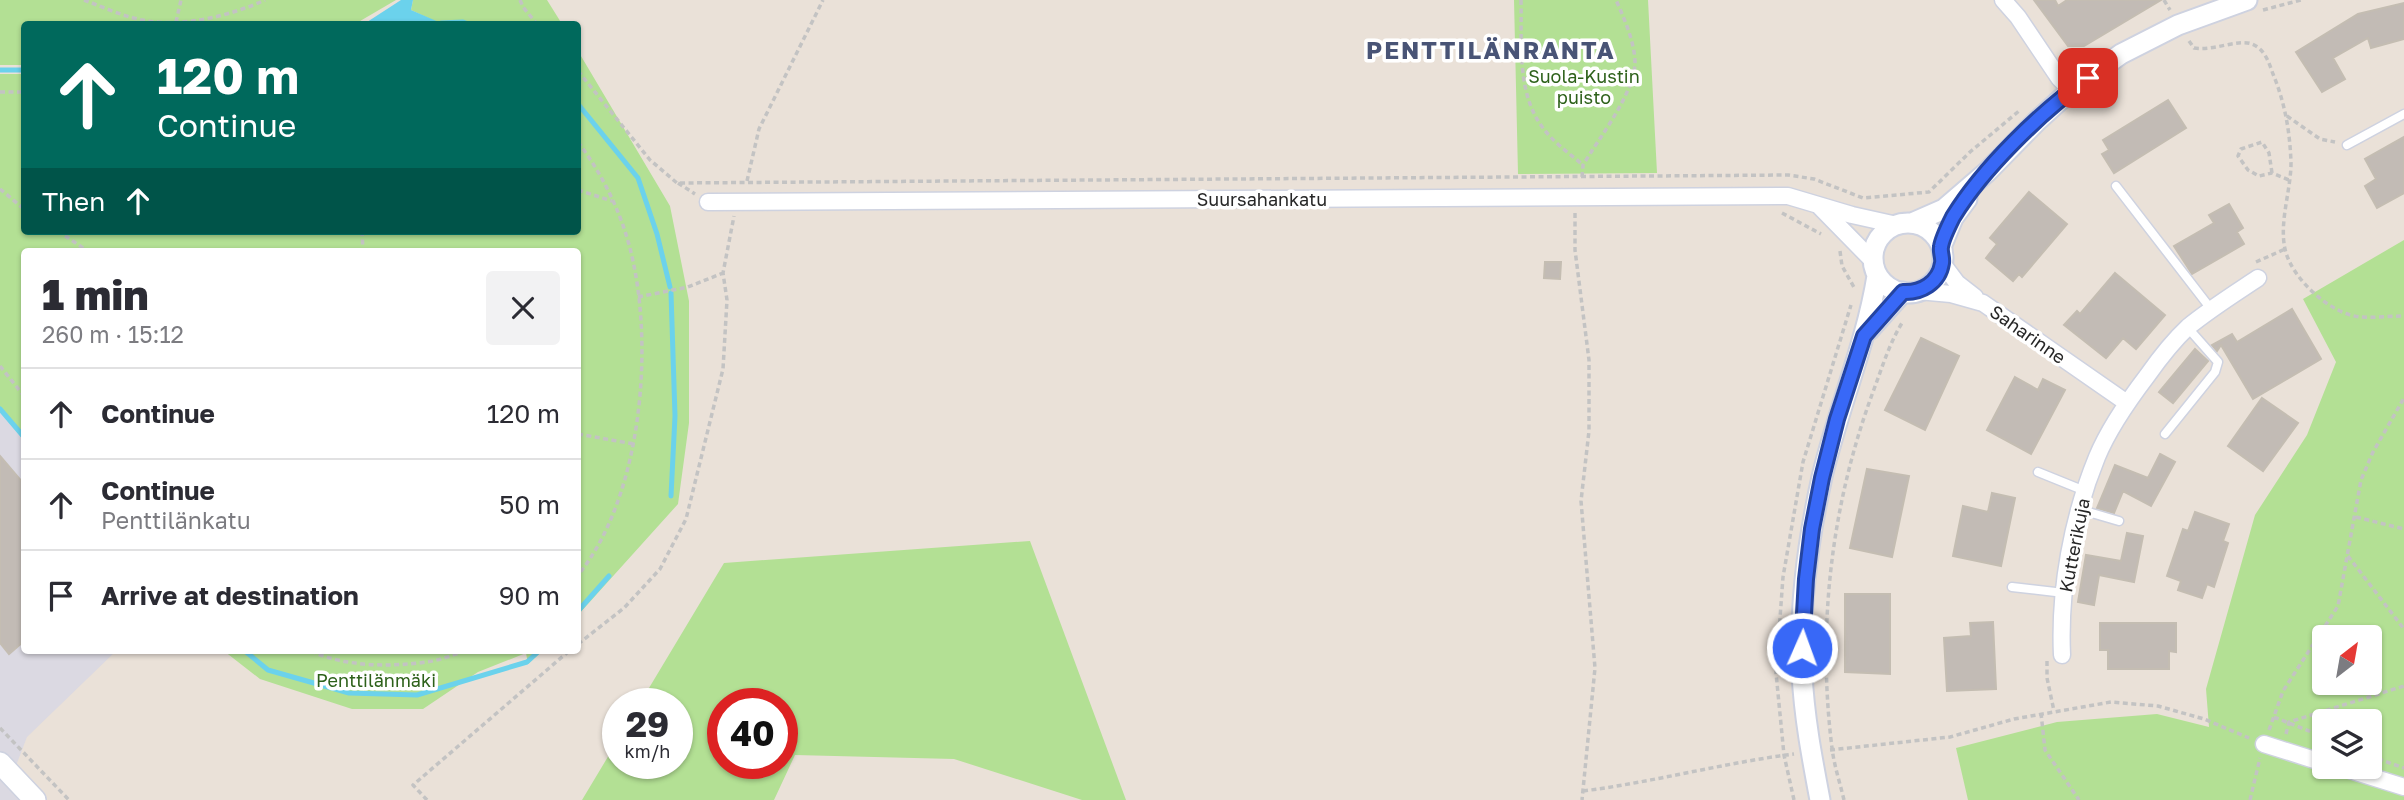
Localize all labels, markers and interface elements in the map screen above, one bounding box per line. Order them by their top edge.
district label: PENTTILÄNRANTA [1366,35,1616,64]
text: 120 m [157,46,299,105]
pin [2058,48,2118,108]
icon: ahead [42,49,133,140]
icon: arrive [2069,59,2107,97]
park label: Suola-Kustin puisto [1528,65,1640,108]
text: Continue [157,106,296,144]
icon: ahead [119,182,157,220]
text: Then [42,186,105,217]
street label: Suursahankatu [1197,188,1327,210]
text: 1 min [42,269,149,319]
button: close [486,271,560,345]
street label: Saharinne [1986,300,2070,368]
text: 260 m · 15:12 [42,320,184,348]
icon: ahead [42,395,80,433]
text: Continue [101,398,215,429]
text: 120 m [487,398,560,429]
text: Continue [101,475,215,506]
icon: ahead [42,486,80,524]
text: 50 m [499,489,560,520]
street label: Kutterikuja [2054,496,2094,594]
text: Penttilänkatu [101,506,251,534]
icon: arrive [42,577,80,615]
text: Arrive at destination [101,580,359,611]
text: 90 m [499,580,560,611]
position arrow [1765,611,1839,685]
north arrow [2312,625,2382,695]
map controls [2312,625,2382,779]
park label: Penttilänmäki [316,669,436,691]
speed limit sign: 40 [707,688,798,779]
text: 29 [626,703,669,745]
button: layers [2312,709,2382,779]
text: km/h [625,740,670,762]

